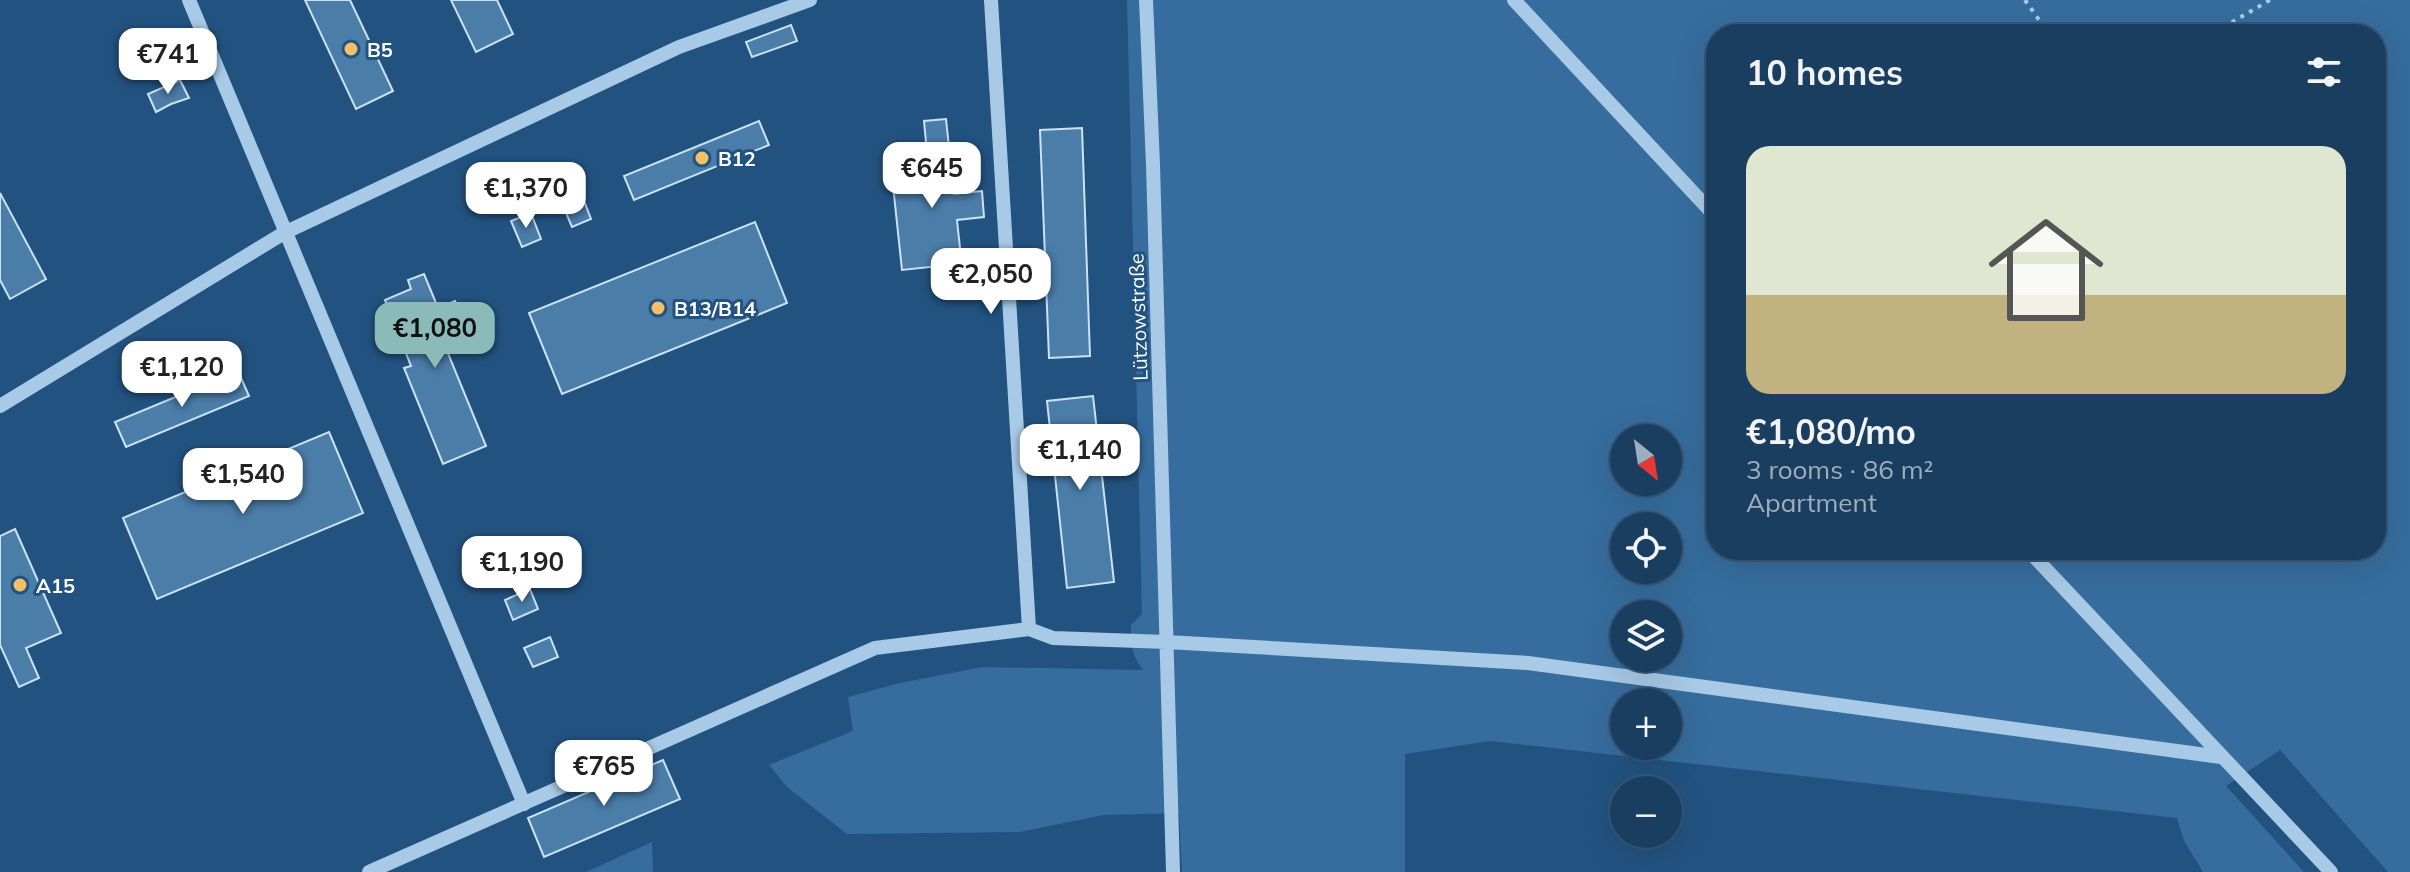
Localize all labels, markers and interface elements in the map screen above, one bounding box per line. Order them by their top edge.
pin: €741 [121,28,215,96]
text: €741 [137,37,199,70]
place label: B5 [367,37,393,62]
marker: B5 [342,40,360,58]
icon: filters [2302,50,2346,94]
text: 10 homes [1746,51,1903,94]
pin: €645 [885,142,979,210]
place label: B12 [718,146,756,171]
marker: B12 [693,149,711,167]
text: €645 [901,151,963,184]
pin: €1,370 [461,162,591,230]
text: €1,370 [484,171,568,204]
icon: home [1974,198,2118,342]
pin: €2,050 [926,248,1056,316]
street label: Lützowstraße [1123,253,1153,381]
text: €2,050 [949,257,1033,290]
place label: B13/B14 [674,296,756,321]
marker: B13/B14 [649,299,667,317]
pin: €1,080 [370,302,500,370]
text: €1,080 [393,311,477,344]
pin: €1,120 [117,341,247,409]
text: €1,120 [140,350,224,383]
text: €1,080/mo [1746,410,1916,453]
pin: €1,140 [1015,424,1145,492]
north arrow [1610,424,1682,496]
map controls [1610,424,1682,848]
text: €1,140 [1038,433,1122,466]
pin: €1,540 [178,448,308,516]
text: 3 rooms · 86 m² [1746,453,1933,486]
text: €1,540 [201,457,285,490]
text: Apartment [1746,486,1877,519]
button: locate [1610,512,1682,584]
pin: €1,190 [457,536,587,604]
text: €1,190 [480,545,564,578]
place label: A15 [36,573,75,598]
marker: A15 [11,576,29,594]
button: layers [1610,600,1682,672]
button: + [1610,688,1682,760]
pin: €765 [557,740,651,808]
text: €765 [573,749,635,782]
button: − [1610,776,1682,848]

